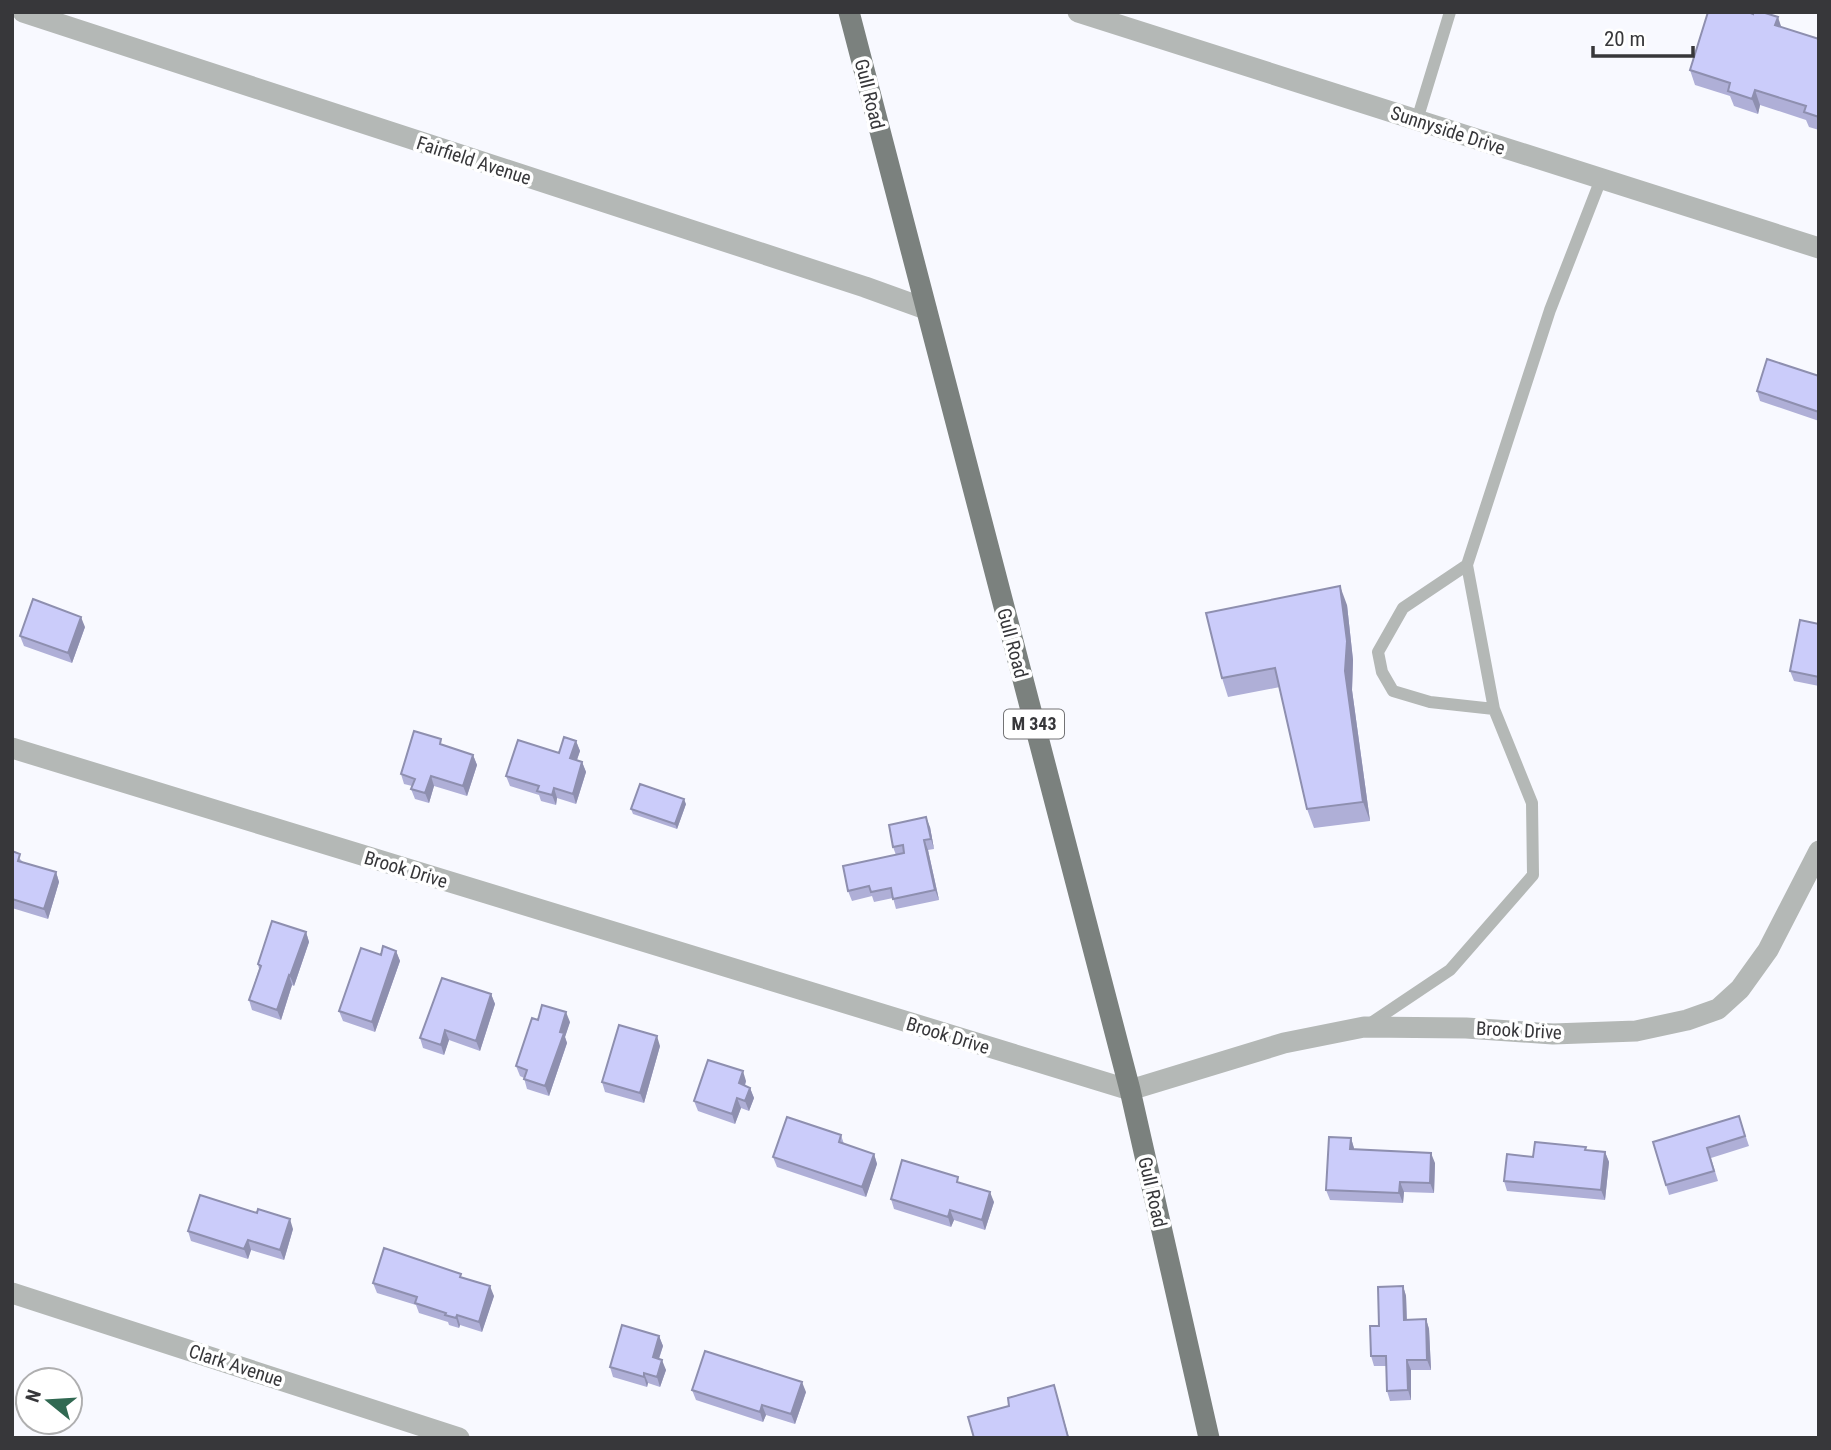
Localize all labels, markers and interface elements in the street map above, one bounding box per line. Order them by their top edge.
scale bar [1593,14,1693,58]
text: 20 m [1604,27,1645,51]
street label: Gull Road [850,57,889,132]
street label: Sunnyside Drive [1388,101,1508,160]
street label: Fairfield Avenue [414,131,534,190]
street label: Gull Road [992,606,1033,681]
road number: M 343 [1004,710,1064,738]
street label: Brook Drive [361,846,450,893]
street label: Brook Drive [903,1012,992,1059]
street label: Brook Drive [1475,1017,1563,1044]
street label: Gull Road [1133,1155,1172,1230]
street label: Clark Avenue [186,1339,286,1392]
north arrow [14,1366,84,1436]
text: N [21,1387,46,1405]

